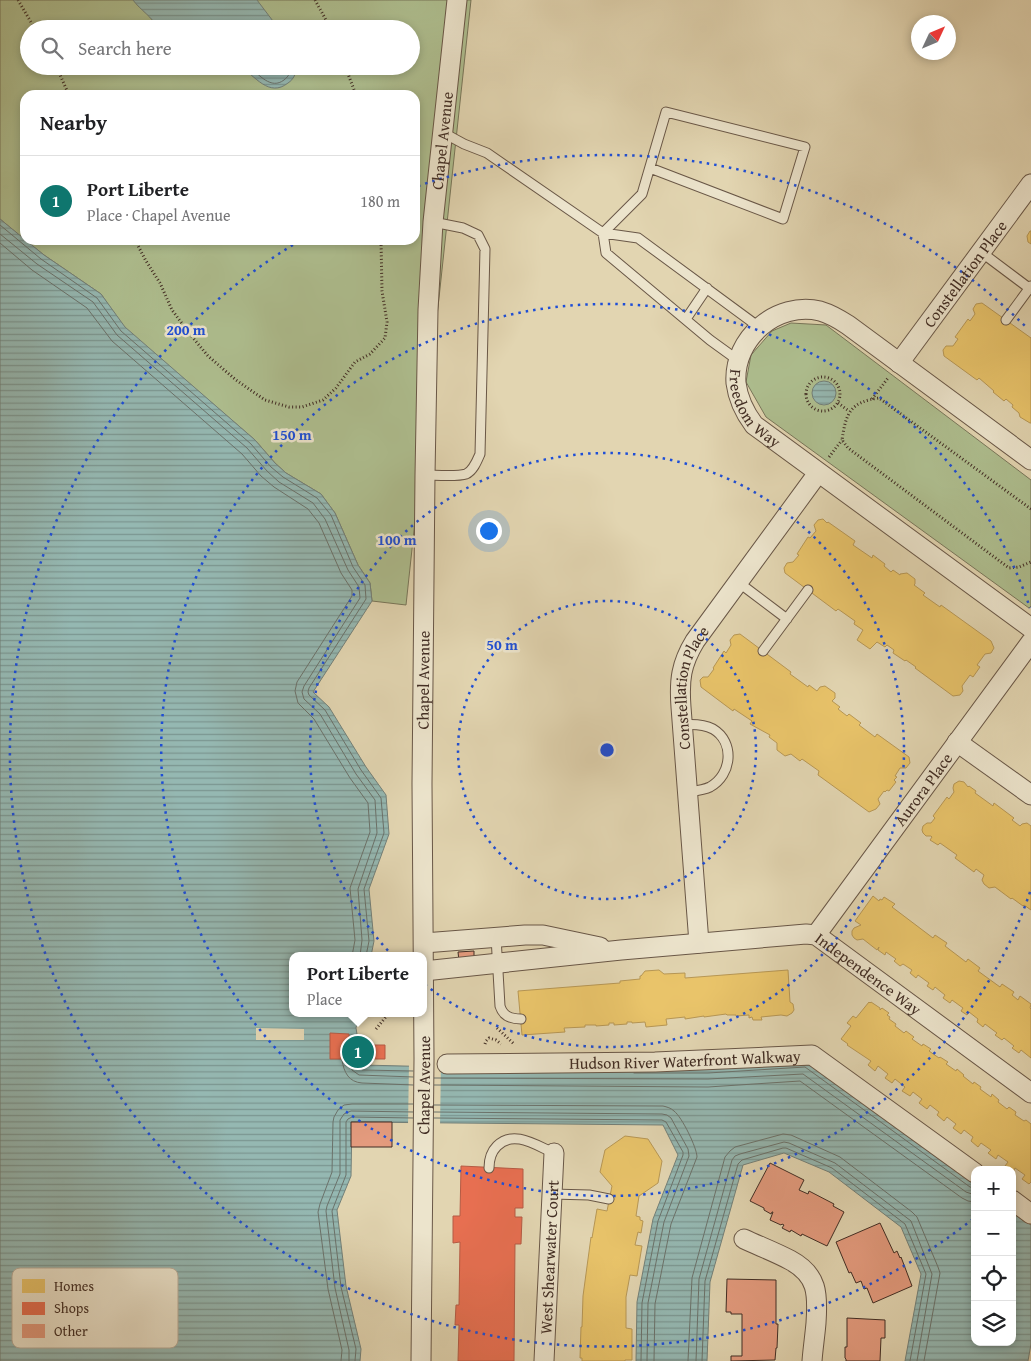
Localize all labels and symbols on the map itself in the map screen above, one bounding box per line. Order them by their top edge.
north arrow [911,15,956,60]
street label: Chapel Avenue [425,90,459,191]
street label: Constellation Place [917,215,1013,332]
text: 200 m [166,319,206,340]
street label: Freedom Way [724,368,786,453]
text: 150 m [272,424,312,445]
your location [476,518,502,544]
text: 100 m [377,529,417,550]
street label: Constellation Place [668,621,714,751]
street label: Chapel Avenue [411,631,435,729]
text: 50 m [486,634,518,655]
centre of rings [598,741,616,759]
street label: Aurora Place [888,747,958,831]
street label: Independence Way [810,926,927,1021]
pin: 1 [342,1033,374,1071]
street label: Chapel Avenue [411,1036,436,1134]
street label: Hudson River Waterfront Walkway [569,1044,801,1075]
street label: West Shearwater Court [533,1179,565,1335]
legend [12,1268,178,1348]
text: Homes [54,1276,94,1296]
text: Shops [54,1298,89,1318]
text: Other [54,1321,88,1341]

